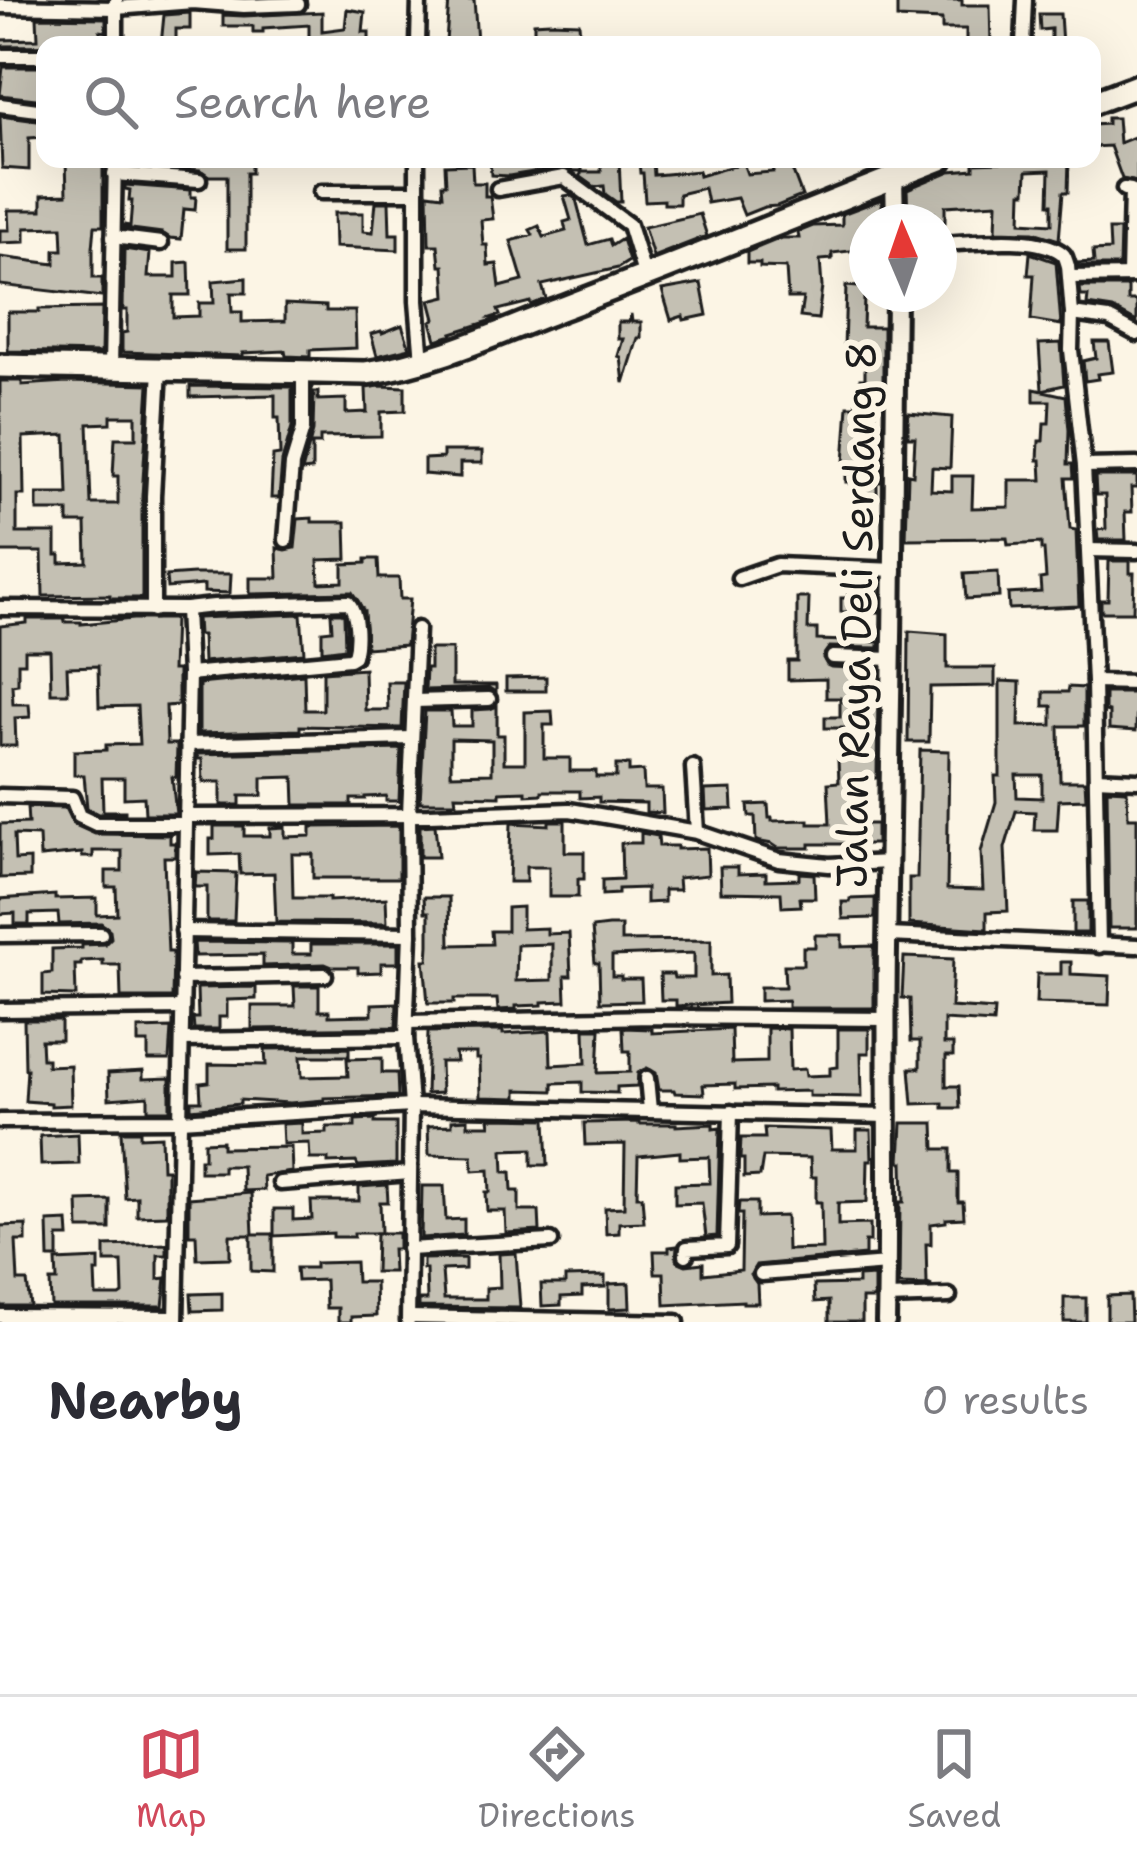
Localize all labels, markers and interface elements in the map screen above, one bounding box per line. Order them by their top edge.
search box [36,36,1101,168]
icon: search [78,69,144,135]
text: Search here [174,72,431,132]
north arrow [849,204,957,312]
street label: Jalan Raya Deli Serdang 8 [823,341,889,889]
text: Nearby [48,1366,243,1434]
text: 0 results [922,1374,1089,1426]
tab: Map [136,1721,207,1838]
tab: Directions [478,1721,636,1838]
tab: Saved [907,1721,1001,1838]

